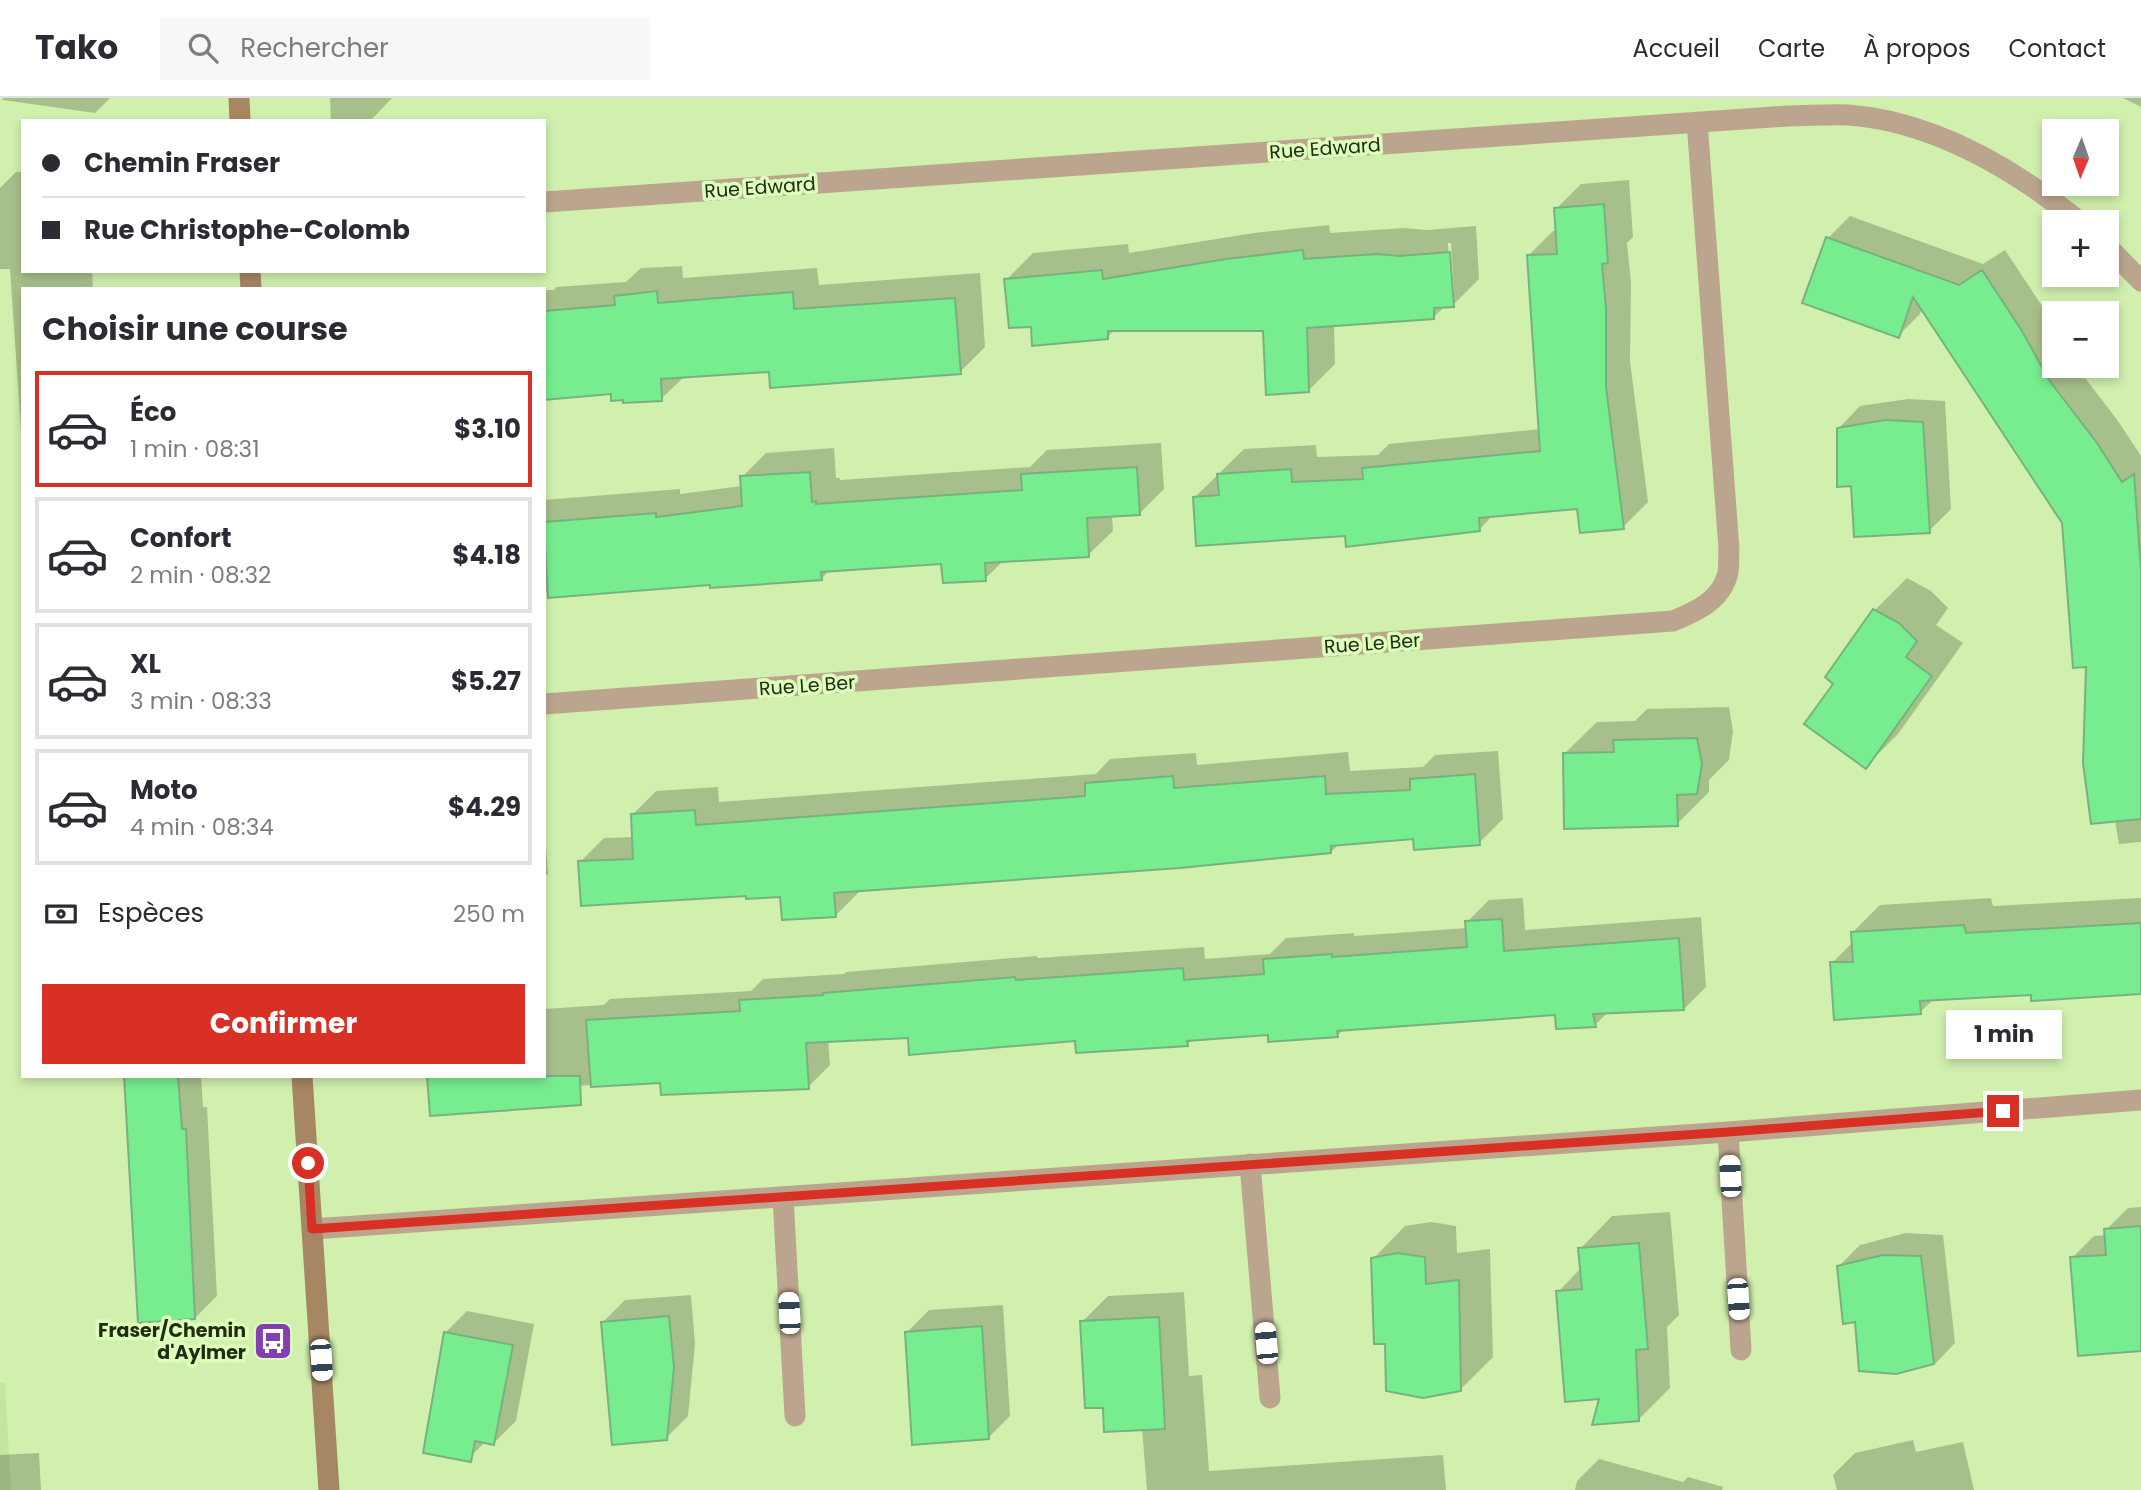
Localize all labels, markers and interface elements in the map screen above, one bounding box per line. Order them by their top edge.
search box [160,17,650,80]
text: Tako [35,24,118,71]
icon: search [184,29,222,67]
text: Rechercher [240,30,389,66]
text: Accueil [1633,32,1720,65]
text: Carte [1758,32,1825,65]
text: À propos [1863,32,1970,65]
text: Contact [2008,32,2106,65]
north arrow [2042,119,2119,196]
map controls [2042,119,2119,378]
street label: Rue Edward [1268,131,1382,166]
text: Chemin Fraser [84,145,280,181]
street label: Rue Edward [703,170,817,205]
button: + [2042,210,2119,287]
text: Rue Christophe-Colomb [84,212,410,248]
button: − [2042,301,2119,378]
text: Choisir une course [42,306,348,351]
text: Éco [130,394,176,430]
icon: car [46,398,109,461]
text: $3.10 [454,411,521,447]
text: 1 min · 08:31 [130,433,260,465]
text: Confort [130,520,232,556]
icon: car [46,524,109,587]
text: $4.18 [452,537,521,573]
text: 2 min · 08:32 [130,559,271,591]
street label: Rue Le Ber [1323,627,1421,660]
text: XL [130,646,161,682]
icon: car [46,650,109,713]
text: $5.27 [451,663,521,699]
street label: Rue Le Ber [758,669,856,702]
text: 3 min · 08:33 [130,685,272,717]
text: Moto [130,772,198,808]
icon: car [46,776,109,839]
text: $4.29 [448,789,521,825]
text: 4 min · 08:34 [130,811,274,843]
icon: cash [42,895,80,933]
text: Espèces [98,895,204,931]
text: 250 m [453,898,525,930]
button: Confirmer [42,984,525,1064]
callout: 1 min [1945,1010,2061,1058]
text: 1 min [1974,1018,2034,1050]
route end [1987,1095,2019,1127]
route start [292,1147,324,1179]
car [1719,1154,1742,1198]
car [1727,1277,1750,1321]
car [778,1291,801,1335]
place label: Fraser/Chemin d'Aylmer [98,1317,246,1366]
bus stop icon: Fraser/Chemin d'Aylmer [252,1320,294,1362]
car [1254,1321,1279,1365]
car [310,1338,333,1382]

